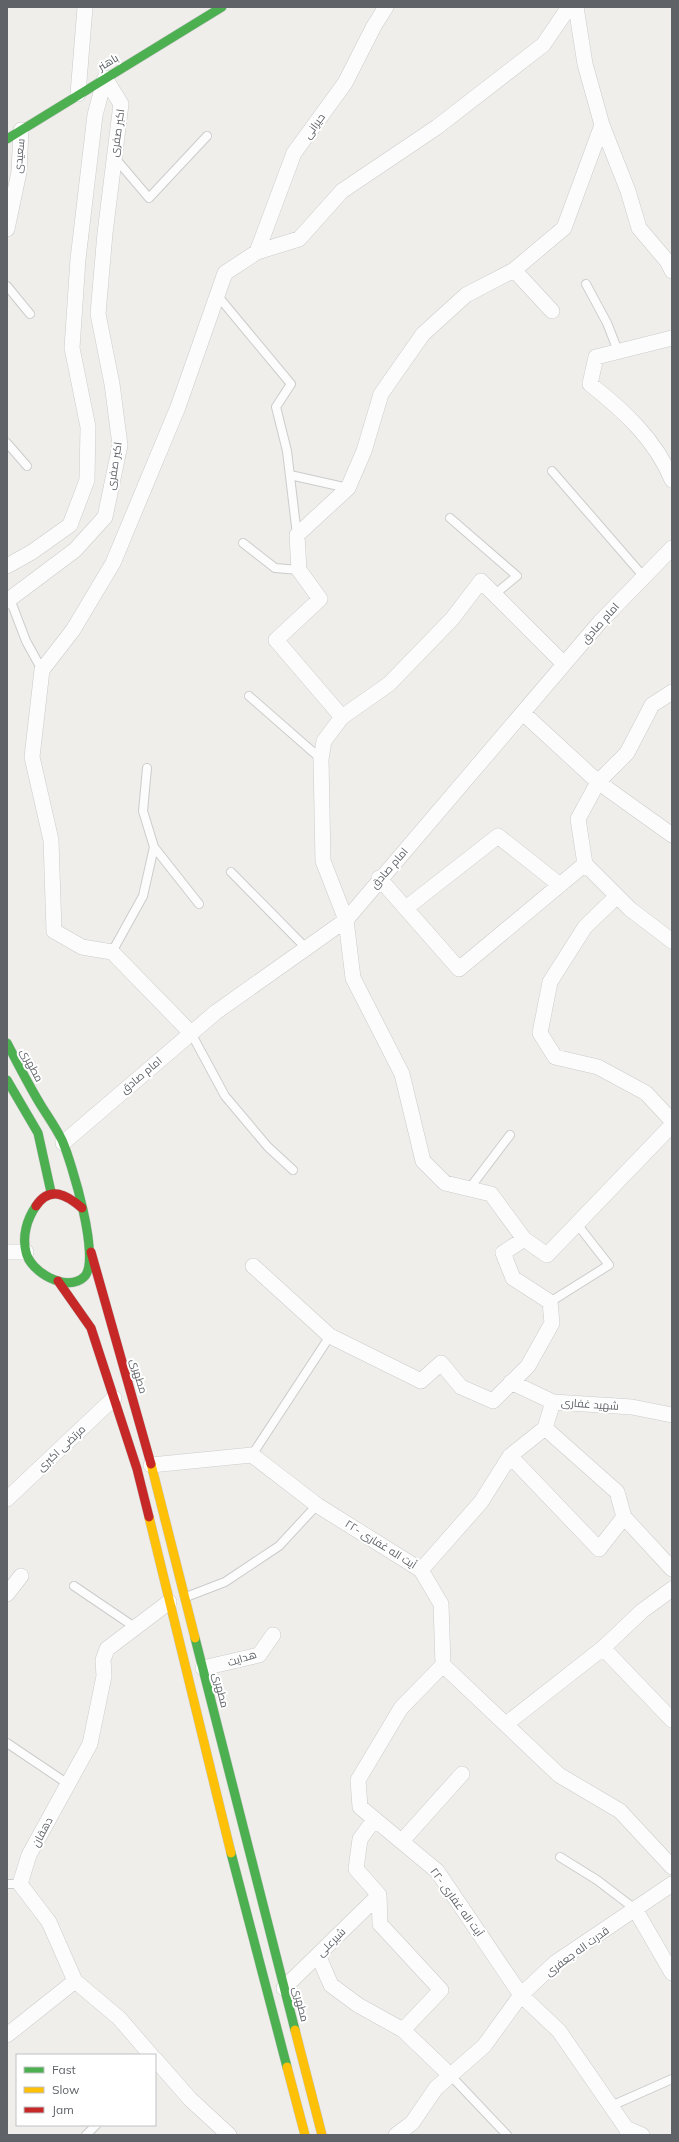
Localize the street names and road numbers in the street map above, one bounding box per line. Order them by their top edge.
street label: باهنر [94,50,121,74]
street label: اکبر صفری [107,108,127,158]
street label: حیرانی [300,110,328,142]
street label: سعیدی [10,138,28,174]
street label: اکبر صفری [103,441,125,491]
street label: امام صادق [578,600,623,647]
street label: امام صادق [367,845,411,892]
street label: مطهری [17,1046,47,1084]
street label: امام صادق [117,1054,165,1097]
street label: مطهری [127,1357,151,1395]
street label: شهید غفاری [561,1395,619,1413]
street label: مرتضی اکبری [34,1422,88,1474]
street label: ۲۲- آیت اله غفاری [343,1516,419,1572]
street label: هدایت [226,1647,258,1669]
street label: مطهری [210,1671,232,1709]
street label: دهقان [28,1815,56,1849]
street label: ۲۲- آیت اله غفاری [427,1865,487,1939]
street label: قدرت اله جعفری [542,1923,612,1979]
street label: شیرعلی [314,1925,348,1959]
street label: مطهری [290,1985,312,2023]

